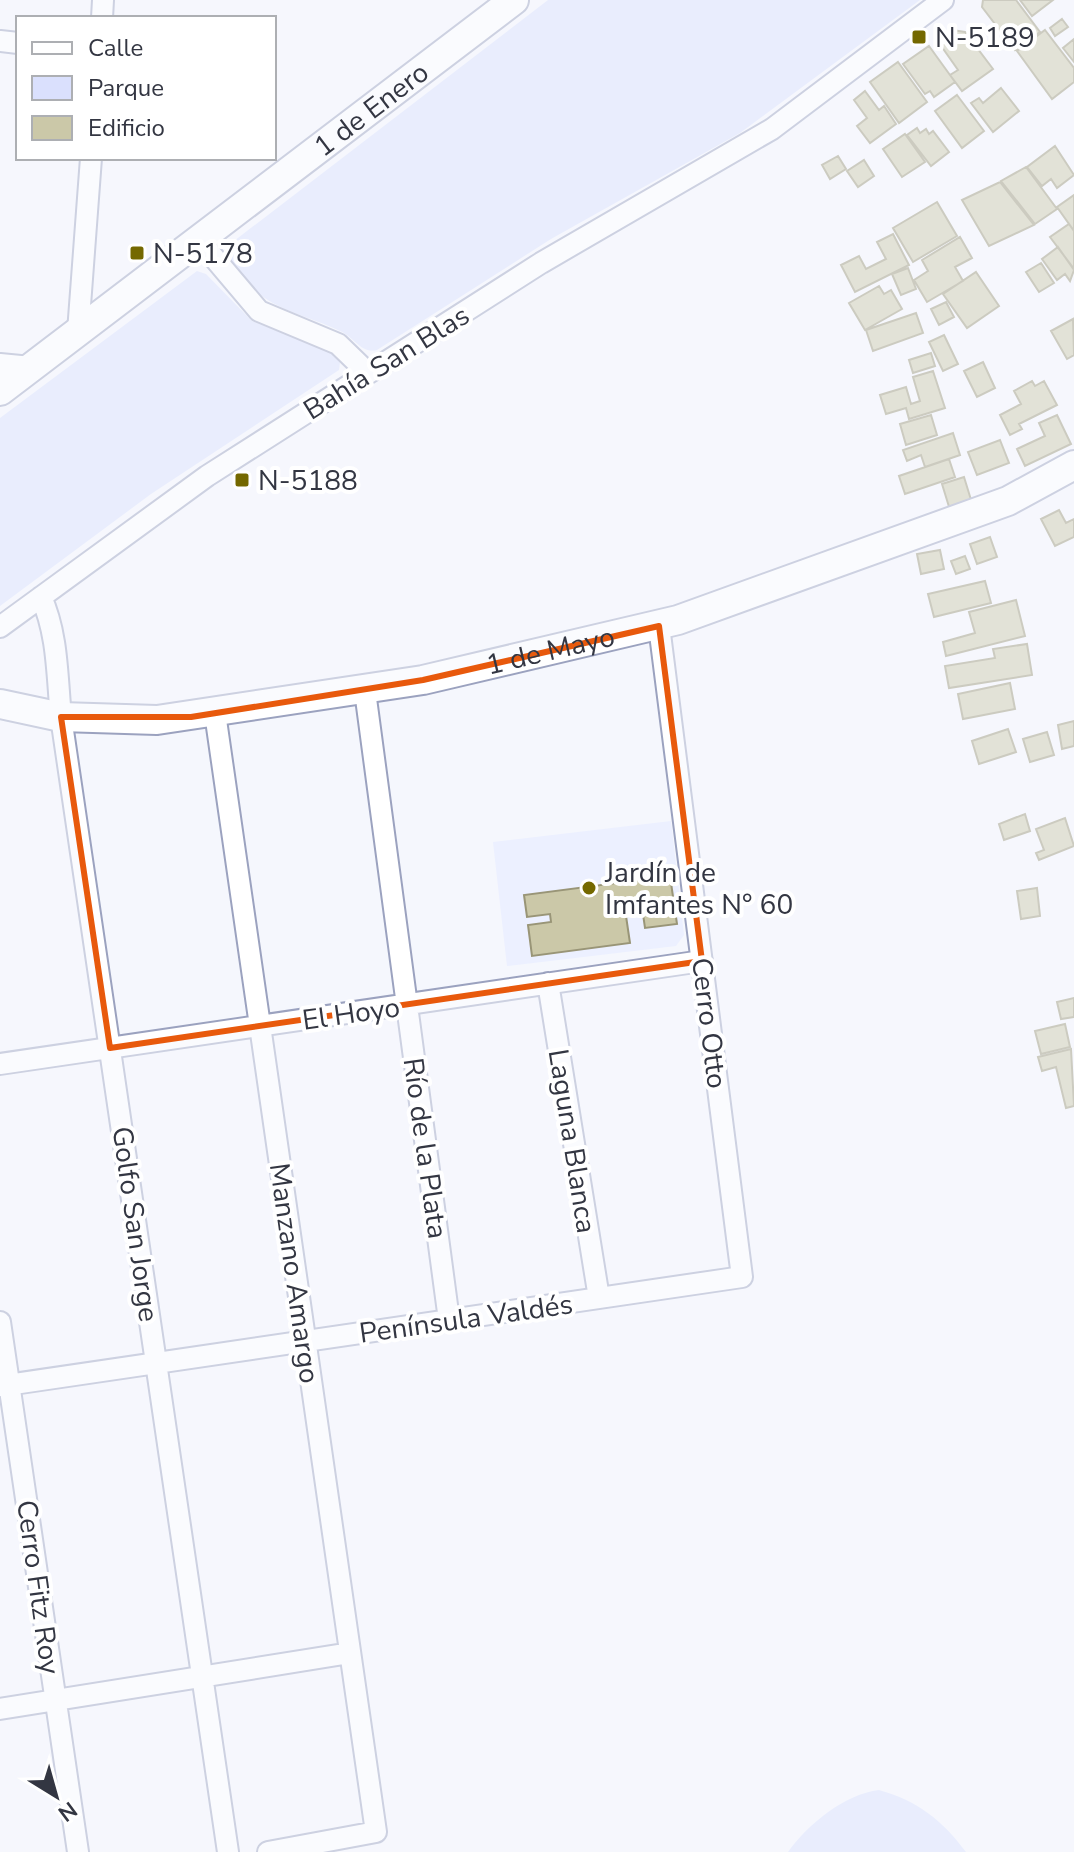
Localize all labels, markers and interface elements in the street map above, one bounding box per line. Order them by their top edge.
legend [16,16,276,160]
place label: N-5189 [935,19,1035,57]
marker: N-5189 [910,28,928,46]
text: Calle [88,32,143,64]
street label: 1 de Enero [306,54,437,166]
text: Parque [88,72,164,104]
text: Edificio [88,112,165,144]
place label: N-5178 [153,235,253,273]
marker: N-5178 [128,244,146,262]
street label: Bahía San Blas [296,297,477,429]
place label: N-5188 [258,462,358,500]
marker: N-5188 [233,471,251,489]
street label: 1 de Mayo [482,618,618,685]
place label: Jardín de Imfantes N° 60 [604,854,793,924]
marker: Jardín de Imfantes N° 60 [580,879,598,897]
street label: Cerro Otto [682,956,736,1091]
street label: El Hoyo [300,988,402,1040]
street label: Laguna Blanca [539,1046,605,1236]
street label: Río de la Plata [394,1055,457,1241]
street label: Golfo San Jorge [103,1124,168,1324]
street label: Manzano Amargo [260,1161,328,1386]
street label: Península Valdés [357,1285,575,1353]
street label: Cerro Fitz Roy [7,1498,69,1677]
north arrow [16,1756,96,1836]
text: N [52,1794,83,1828]

